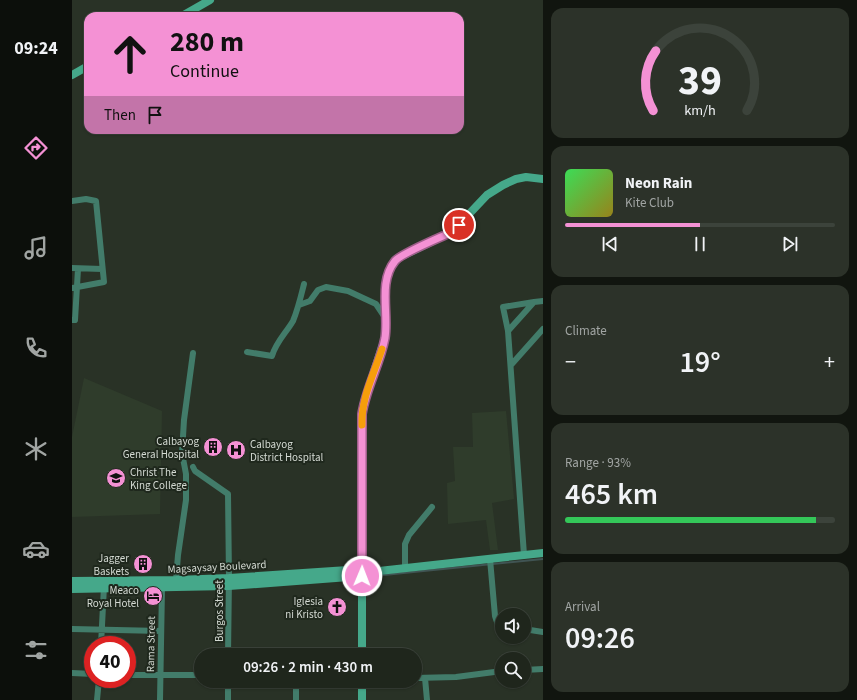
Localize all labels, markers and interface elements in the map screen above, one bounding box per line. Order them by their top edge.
text: 280 m [170,22,244,62]
icon: ahead [104,28,156,80]
text: 09:24 [14,36,58,61]
text: 39 [678,51,722,111]
text: Continue [170,59,239,84]
text: km/h [684,100,716,121]
icon: arrive [144,104,166,126]
text: Then [104,105,136,126]
icon: directions [22,134,50,162]
text: Neon Rain [625,173,692,194]
text: Kite Club [625,194,674,212]
pin [442,208,476,242]
icon: arrive [448,214,470,236]
icon: previous [599,233,621,255]
icon: pause [689,233,711,255]
icon: next [779,233,801,255]
icon: music [22,234,50,262]
text: Climate [565,322,607,340]
icon: phone [22,334,50,362]
text: 19° [679,341,721,384]
text: − [565,346,576,378]
text: + [824,346,835,378]
place label: Calbayog General Hospital [123,434,199,462]
icon: climate [22,435,50,463]
building icon: Calbayog General Hospital [202,436,224,458]
place label: Calbayog District Hospital [250,437,323,465]
hospital icon: Calbayog District Hospital [225,439,247,461]
text: Range · 93% [565,454,631,472]
place label: Christ The King College [130,465,187,493]
school or university icon: Christ The King College [105,467,127,489]
text: 465 km [565,473,658,516]
icon: car [22,535,50,563]
place label: Jagger Baskets [94,551,129,579]
building icon: Jagger Baskets [132,553,154,575]
position arrow [341,555,383,597]
street label: Magsaysay Boulevard [167,557,267,577]
street label: Burgos Street [212,580,227,642]
place label: Meaco Royal Hotel [87,583,139,611]
hotel icon: Meaco Royal Hotel [142,585,164,607]
place label: Iglesia ni Kristo [285,594,323,622]
church icon: Iglesia ni Kristo [326,596,348,618]
text: Arrival [565,598,600,616]
map controls [495,608,531,688]
button: sound [495,608,531,644]
street label: Rama Street [143,616,159,672]
text: 09:26 [565,617,635,660]
icon: filters [22,636,50,664]
speed limit sign: 40 [84,636,136,688]
button: search [495,652,531,688]
text: 09:26 · 2 min · 430 m [243,657,373,678]

